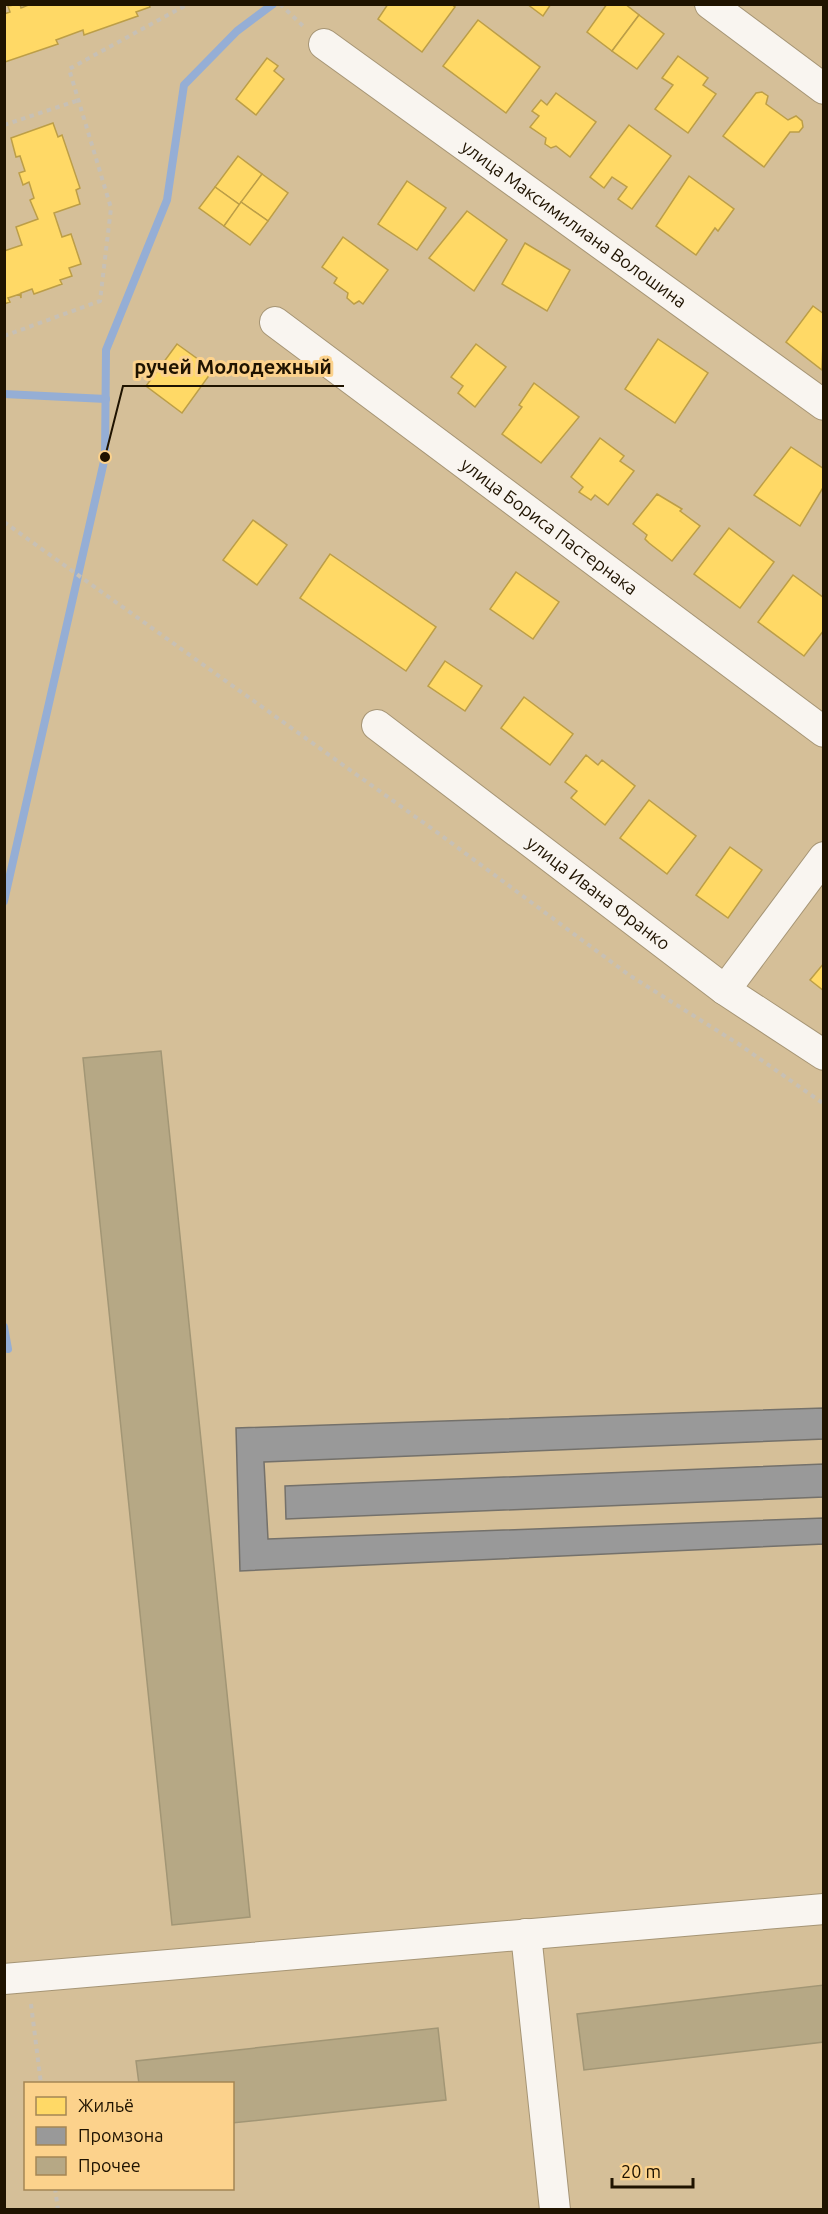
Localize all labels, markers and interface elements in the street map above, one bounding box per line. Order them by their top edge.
street label: улица Максимилиана Волошина [458,136,691,311]
callout: ручей Молодежный [123,348,344,386]
text: ручей Молодежный [134,355,332,378]
street label: улица Бориса Пастернака [457,453,642,598]
street label: улица Ивана Франко [523,832,674,953]
legend [24,2082,234,2190]
text: Жильё [78,2095,134,2115]
text: Промзона [78,2125,163,2145]
scale bar [612,2151,693,2189]
text: Прочее [78,2155,141,2175]
text: 20 m [621,2161,661,2181]

